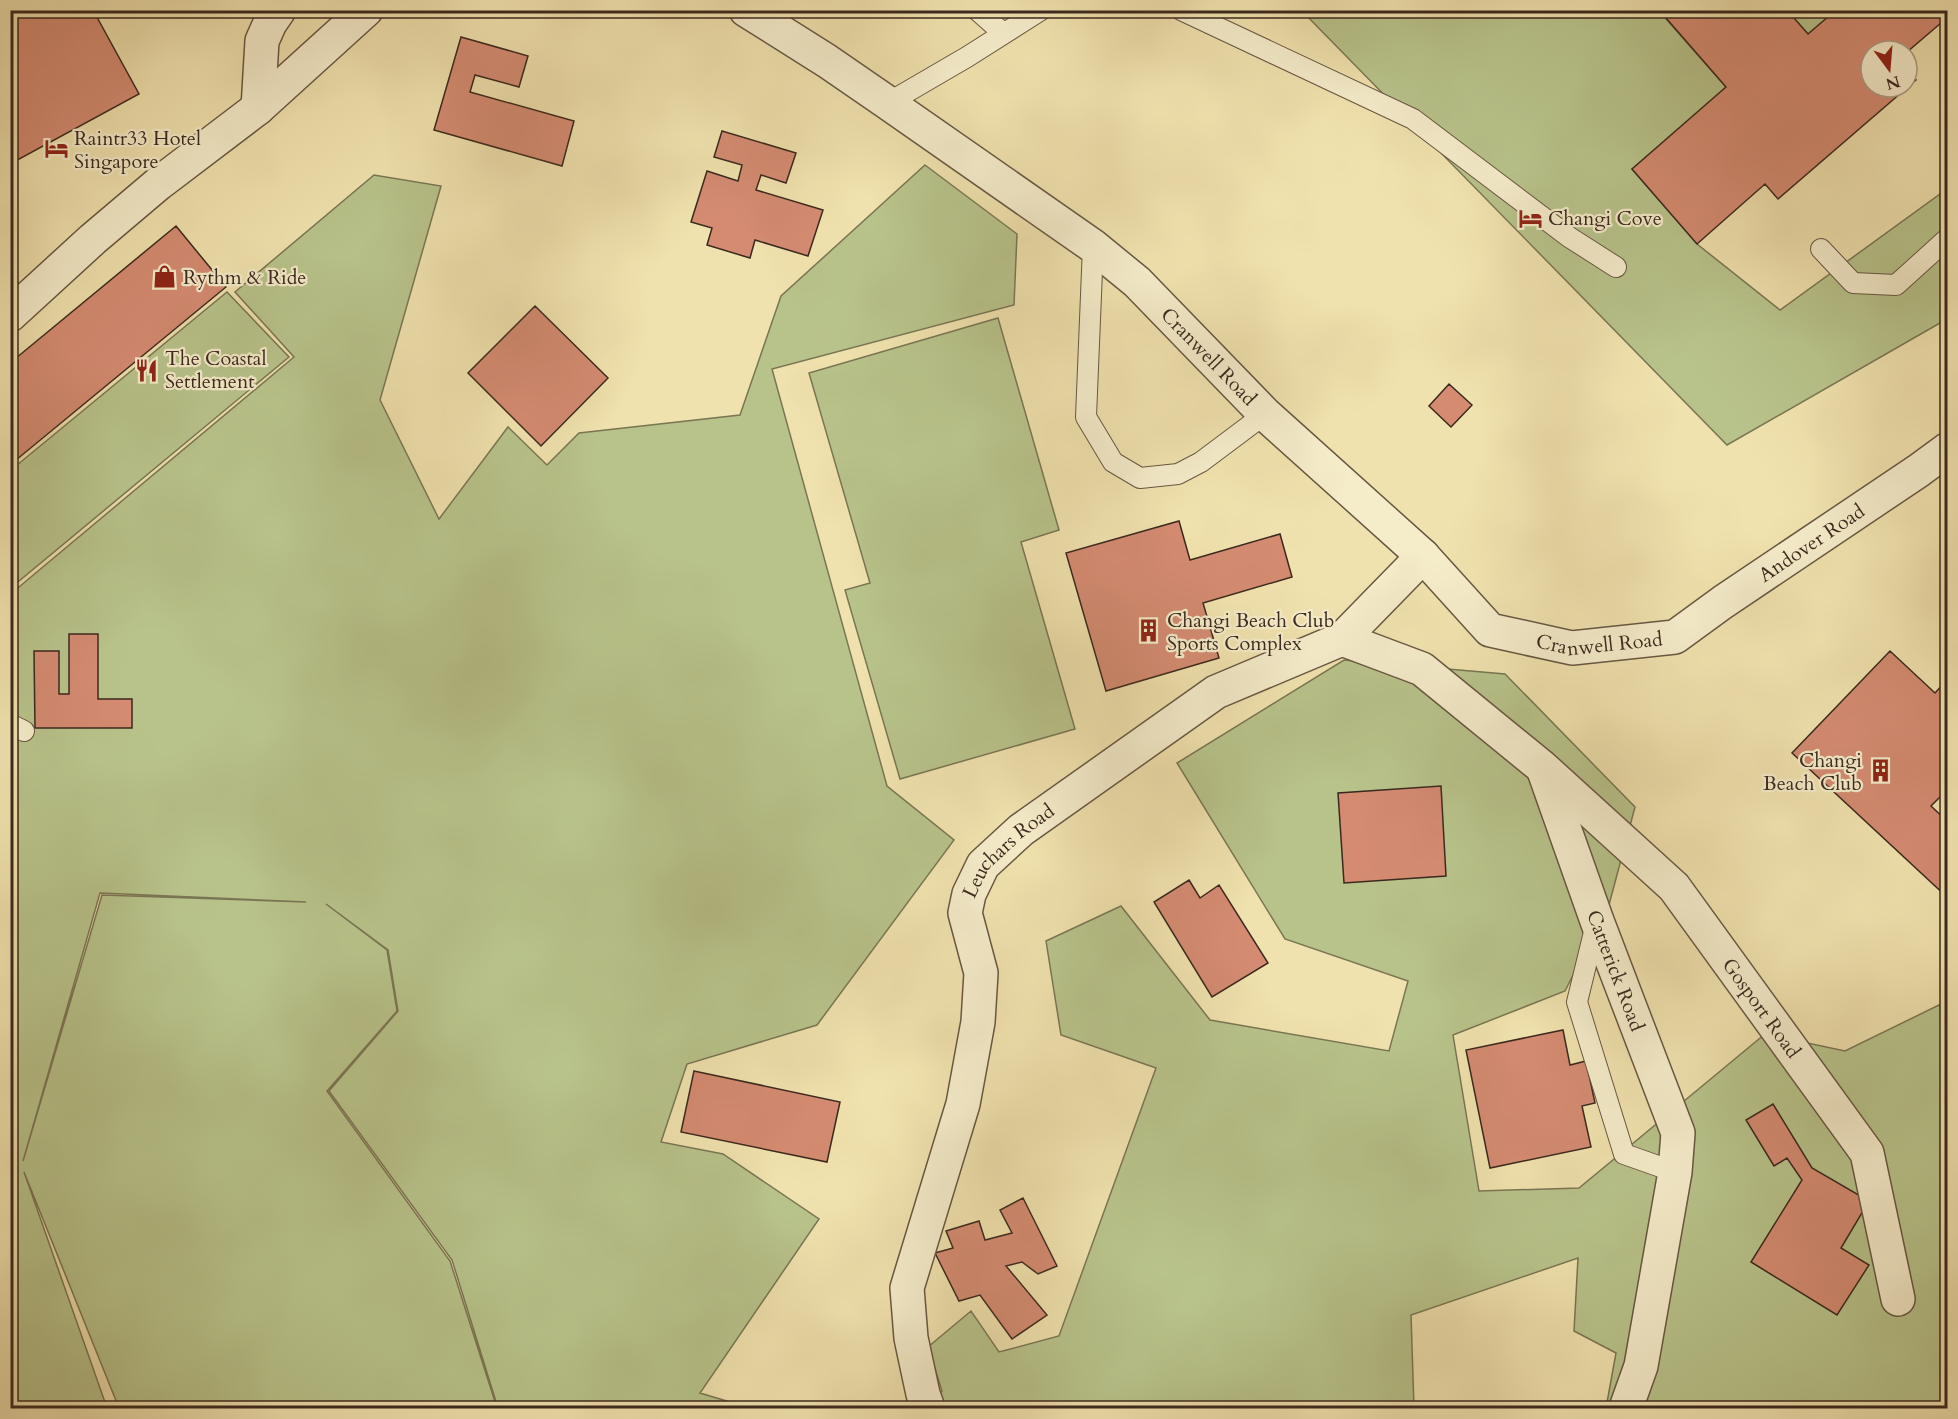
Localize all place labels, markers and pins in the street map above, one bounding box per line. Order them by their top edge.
place label: Raintr33 Hotel Singapore [74,125,201,175]
hotel icon: Raintr33 Hotel Singapore [43,136,69,162]
hotel icon: Changi Cove [1517,205,1543,231]
place label: Changi Cove [1548,205,1662,232]
shop icon: Rythm & Ride [152,264,178,290]
place label: Rythm & Ride [183,264,306,291]
place label: The Coastal Settlement [165,345,267,395]
restaurant icon: The Coastal Settlement [134,357,160,383]
place label: Changi Beach Club Sports Complex [1167,607,1334,657]
building icon: Changi Beach Club Sports Complex [1136,618,1162,644]
place label: Changi Beach Club [1763,747,1862,797]
building icon: Changi Beach Club [1867,758,1893,784]

